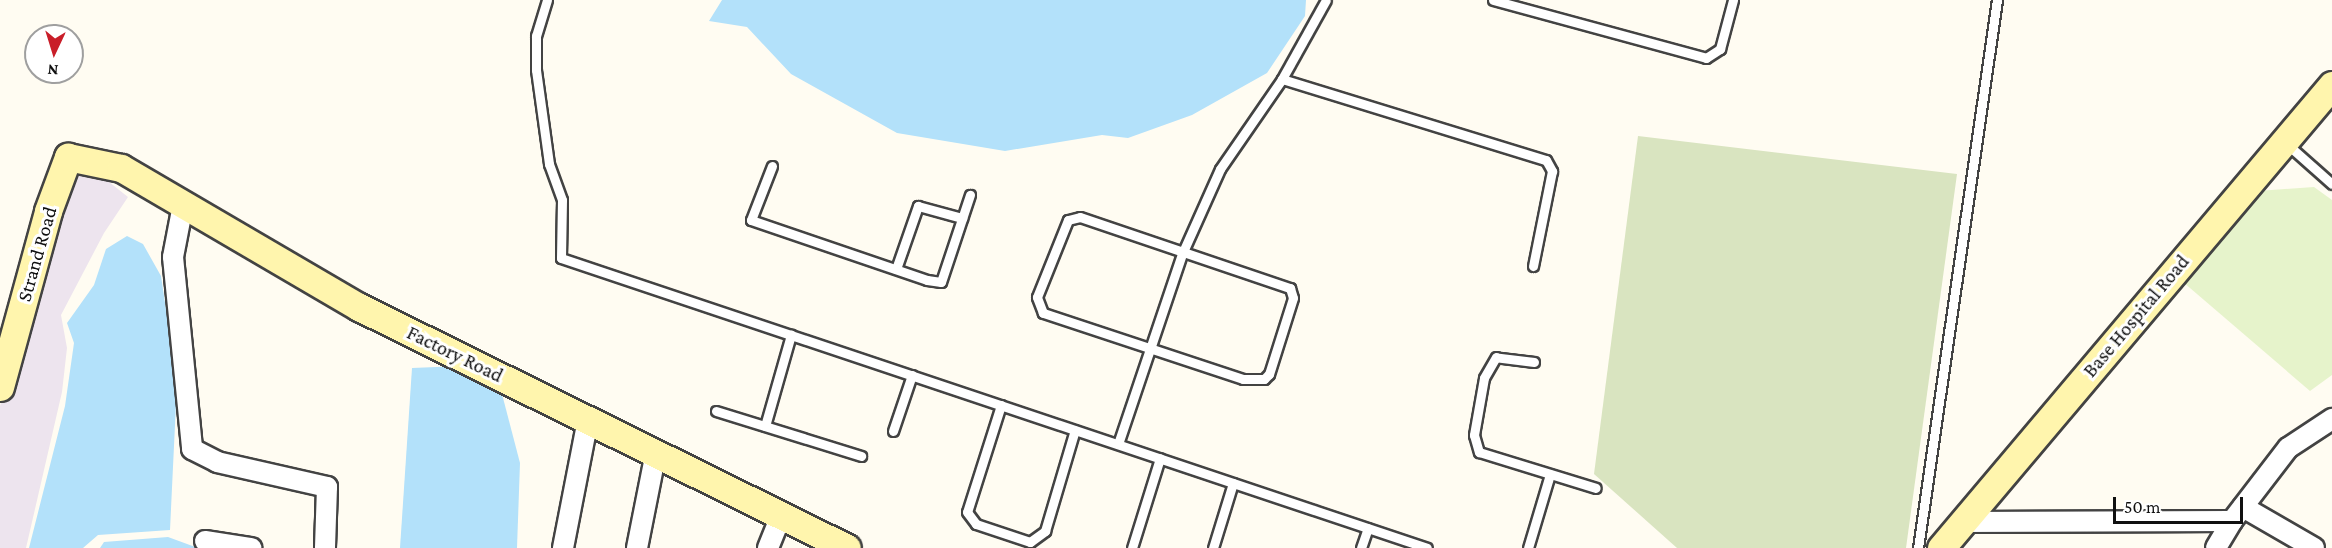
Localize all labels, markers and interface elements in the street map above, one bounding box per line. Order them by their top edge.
north arrow [24,24,84,84]
text: N [47,62,59,79]
street label: Strand Road [12,204,62,304]
street label: Base Hospital Road [2078,250,2194,382]
street label: Factory Road [403,320,507,388]
scale bar [2116,485,2246,523]
text: 50 m [2124,497,2161,517]

